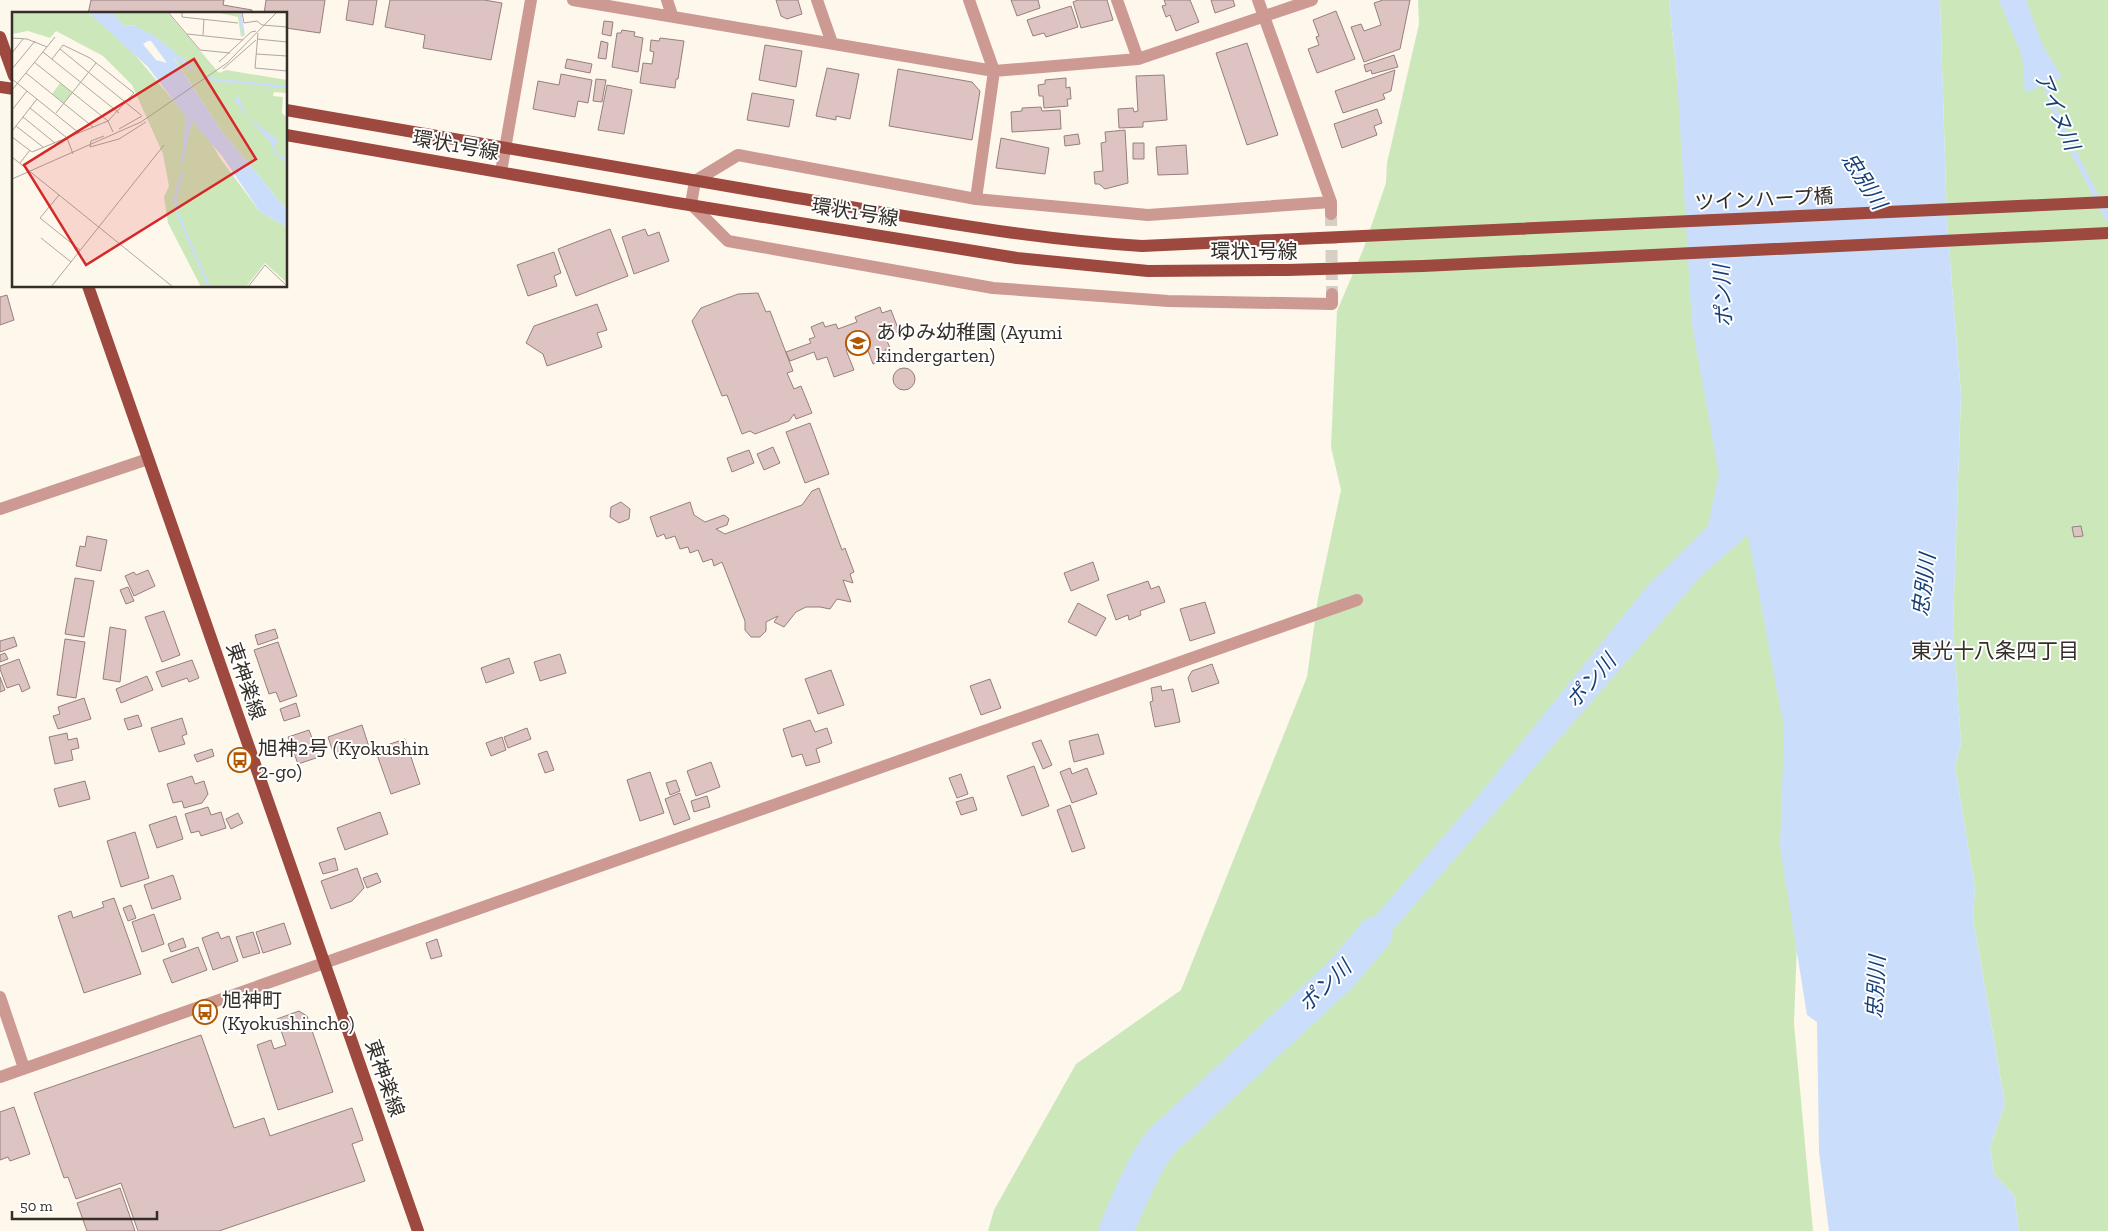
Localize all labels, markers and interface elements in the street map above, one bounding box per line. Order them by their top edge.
inset map [12,12,288,288]
water label: アイヌ川 [2030,68,2086,156]
street label: 環状1号線 [411,126,501,164]
water label: 忠別川 [1837,148,1893,216]
street label: ツインハープ橋 [1694,183,1834,215]
street label: 環状1号線 [810,193,900,231]
street label: 環状1号線 [1210,239,1298,263]
water label: ポン川 [1708,262,1737,328]
place label: あゆみ幼稚園 (Ayumi kindergarten) [876,320,1063,367]
school or university icon: あゆみ幼稚園 (Ayumi kindergarten) [845,330,871,356]
water label: 忠別川 [1907,550,1940,618]
district label: 東光十八条四丁目 [1911,638,2079,663]
street label: 東神楽線 [222,639,270,723]
water label: ポン川 [1561,647,1622,713]
place label: 旭神2号 (Kyokushin 2-go) [258,736,430,783]
bus stop icon: 旭神2号 (Kyokushin 2-go) [227,747,253,773]
water label: ポン川 [1293,953,1357,1017]
water label: 忠別川 [1861,953,1890,1019]
place label: 旭神町 (Kyokushincho) [222,988,354,1035]
bus stop icon: 旭神町 (Kyokushincho) [192,999,218,1025]
street label: 東神楽線 [361,1036,409,1120]
scale bar [12,1188,158,1220]
text: 50 m [20,1197,53,1215]

